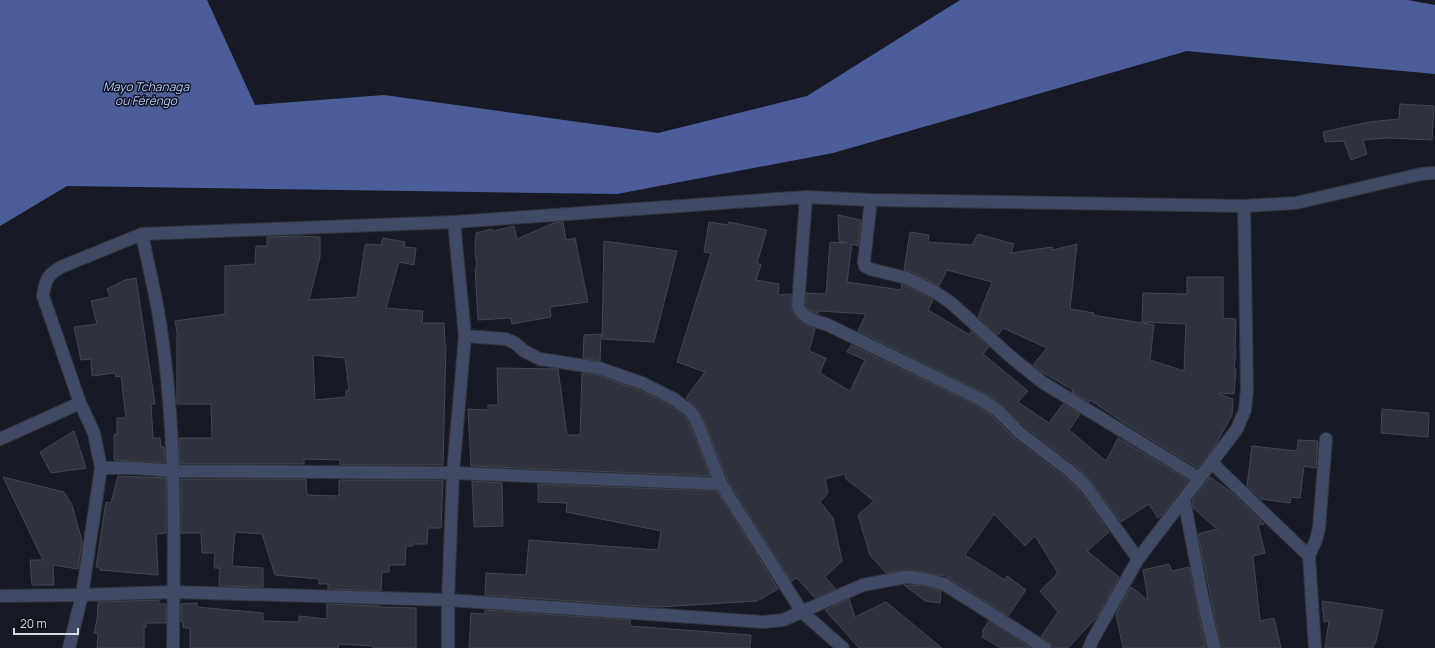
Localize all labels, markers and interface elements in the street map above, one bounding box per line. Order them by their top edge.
water label: Mayo Tchanaga ou Férèngo [103,78,190,109]
scale bar [14,610,78,636]
text: 20 m [20,615,47,632]

